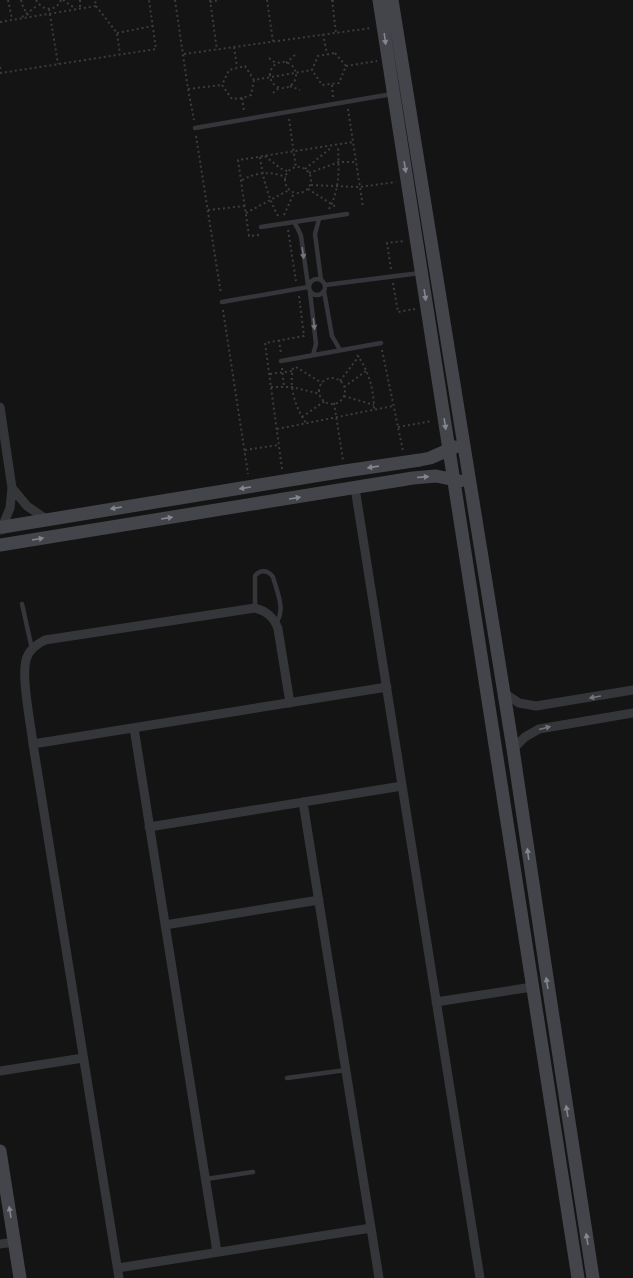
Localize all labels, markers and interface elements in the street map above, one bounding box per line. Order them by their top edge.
one-way arrow [382,32,388,45]
one-way arrow [403,161,409,173]
one-way arrow [300,247,306,259]
one-way arrow [422,289,428,302]
one-way arrow [311,318,317,330]
one-way arrow [442,418,448,430]
one-way arrow [367,464,379,470]
one-way arrow [417,473,429,480]
one-way arrow [239,485,251,491]
one-way arrow [289,495,301,501]
one-way arrow [110,505,122,511]
one-way arrow [161,515,173,521]
one-way arrow [32,535,45,541]
one-way arrow [588,694,601,700]
one-way arrow [539,725,551,731]
one-way arrow [525,848,531,860]
one-way arrow [544,976,550,989]
one-way arrow [564,1105,570,1117]
one-way arrow [6,1206,12,1218]
one-way arrow [584,1233,590,1246]

